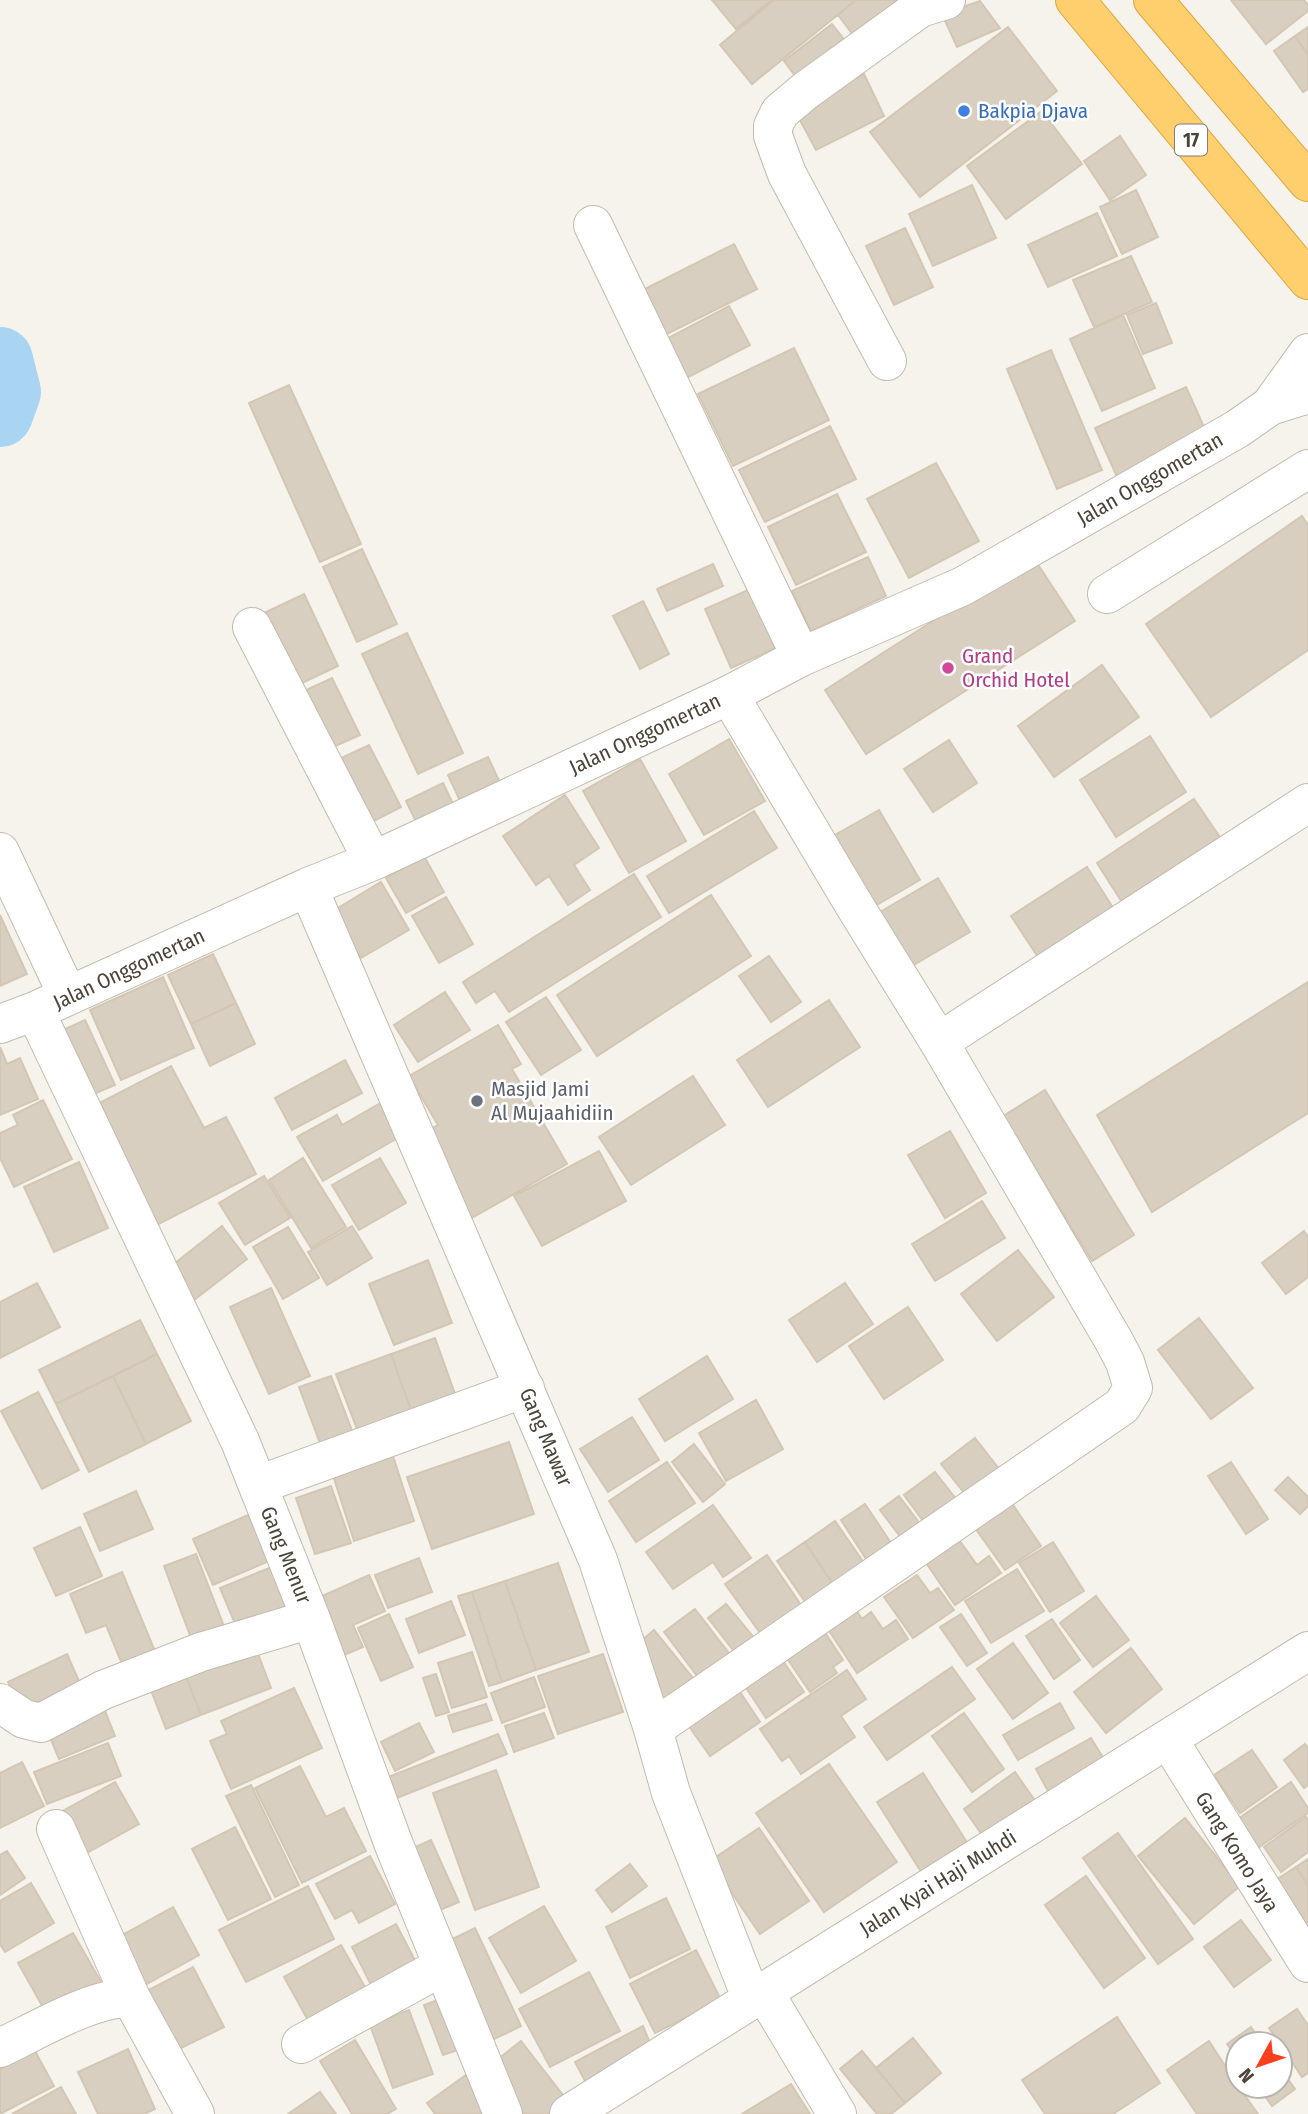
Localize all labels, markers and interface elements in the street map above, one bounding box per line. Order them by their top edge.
place label: Bakpia Djava [978,98,1088,124]
marker: Bakpia Djava [956,103,972,119]
road number: 17 [1175,124,1207,156]
street label: Jalan Onggomertan [1072,427,1228,531]
place label: Grand Orchid Hotel [962,643,1070,693]
marker: Grand Orchid Hotel [940,660,956,676]
street label: Jalan Onggomertan [565,688,725,780]
street label: Jalan Onggomertan [49,923,209,1015]
place label: Masjid Jami Al Mujaahidiin [491,1076,613,1126]
marker: Masjid Jami Al Mujaahidiin [469,1093,485,1109]
street label: Gang Mawar [514,1384,579,1491]
street label: Gang Menur [255,1502,318,1608]
street label: Gang Komo Jaya [1190,1787,1284,1917]
street label: Jalan Kyai Haji Muhdi [855,1824,1021,1942]
north arrow [1224,2030,1294,2100]
text: N [1234,2064,1259,2087]

